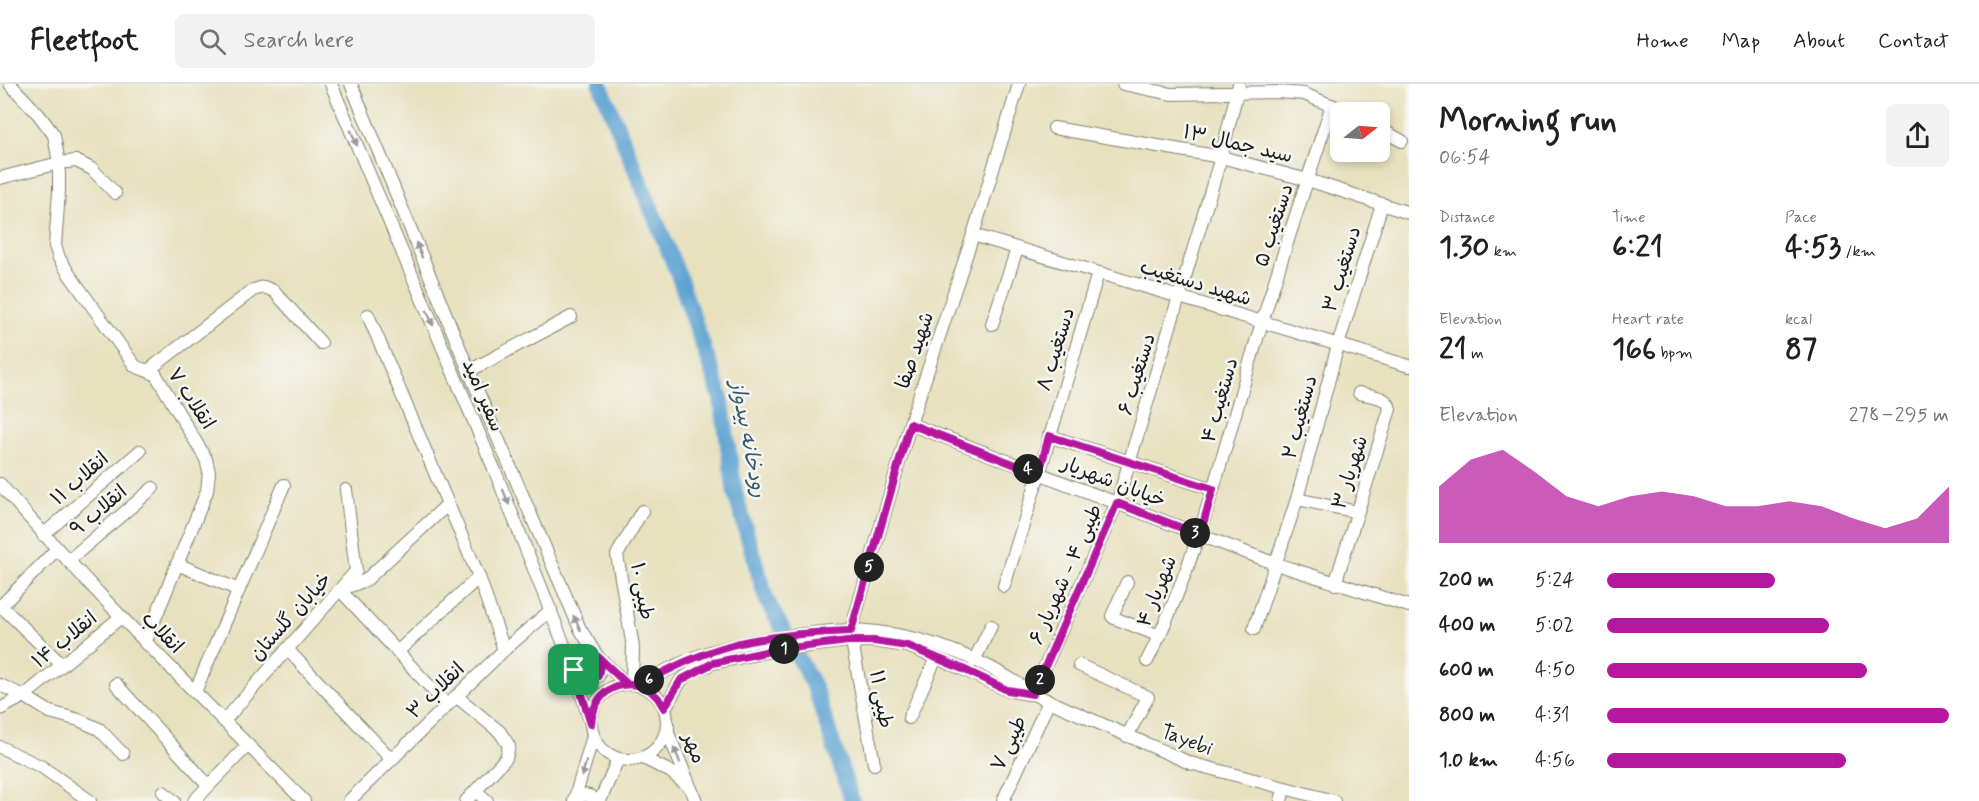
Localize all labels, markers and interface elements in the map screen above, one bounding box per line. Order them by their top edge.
search box [175,14,595,68]
text: Fleetfoot [30,23,139,60]
icon: search [196,25,229,58]
text: Search here [244,27,354,55]
text: Home [1637,27,1689,55]
text: Map [1722,27,1760,55]
text: About [1793,27,1845,55]
text: Contact [1878,27,1949,55]
text: Morning run [1439,99,1617,143]
north arrow [1330,102,1390,162]
map controls [1330,102,1390,162]
button: share [1886,104,1949,167]
street label: سید جمال ۱۳ [1180,119,1295,170]
one-way arrow [350,129,359,147]
text: 06:54 [1439,144,1491,171]
street label: دستغیب ۵ [1248,180,1301,271]
text: Distance [1439,207,1495,228]
text: Time [1612,207,1646,228]
text: Pace [1785,207,1817,228]
street label: دستغیب ۳ [1317,223,1368,316]
text: 1.30 [1439,228,1489,267]
text: 6:21 [1612,228,1663,267]
text: 4:53 [1785,228,1841,267]
one-way arrow [414,241,423,259]
text: km [1489,241,1517,262]
text: /km [1841,241,1876,262]
street label: شهید دستغیب [1136,254,1255,313]
street label: دستغیب ۸ [1031,304,1082,395]
street label: شهید صفا [890,308,941,393]
one-way arrow [425,309,434,326]
text: Elevation [1439,309,1502,330]
text: Heart rate [1612,309,1684,330]
text: kcal [1785,309,1812,330]
street label: دستغیب ۶ [1112,330,1163,419]
text: 21 [1439,330,1467,369]
text: 166 [1612,330,1656,369]
text: 87 [1785,330,1817,369]
text: m [1467,343,1484,364]
text: bpm [1656,343,1693,364]
street label: سفیر امید [455,355,510,436]
street label: دستغیب ۴ [1195,355,1245,446]
street label: انقلاب ۷ [161,363,221,435]
street label: دستغیب ۲ [1276,373,1325,462]
water label: رودخانه بیدواز [722,375,773,500]
text: Elevation [1439,402,1518,429]
text: 278–295 m [1849,402,1949,429]
street label: شهریار ۳ [1326,432,1375,513]
street label: انقلاب ۱۱ [45,446,115,512]
street label: خیابان شهریار [1056,449,1169,515]
pin: 4 [1013,454,1043,484]
text: 4 [1023,458,1033,479]
street label: انقلاب ۹ [64,479,133,543]
one-way arrow [501,489,511,507]
street label: طیبی ۴ - شهریار ۶ [1023,500,1109,649]
pin: 3 [1180,518,1210,548]
text: 3 [1191,522,1199,543]
pin: 5 [854,552,884,582]
street label: شهریار ۴ [1131,552,1184,631]
text: 5 [864,556,874,577]
street label: طیبی ۱۰ [623,560,660,622]
street label: خیابان گلستان [244,567,338,667]
text: 200 m [1439,567,1494,594]
text: 5:24 [1535,567,1574,594]
street label: انقلاب ۱۴ [27,605,103,675]
street label: انقلاب [135,606,189,660]
text: 400 m [1439,612,1495,639]
text: 5:02 [1535,612,1574,639]
one-way arrow [573,614,582,631]
pin: 1 [769,634,799,664]
text: 1 [780,638,788,659]
pin [548,644,599,695]
icon: arrive [557,653,590,686]
street label: انقلاب ۳ [401,657,471,726]
text: 600 m [1439,657,1494,684]
text: 4:50 [1535,657,1575,684]
pin: 6 [634,665,664,695]
pin: 2 [1025,665,1055,695]
street label: طیبی ۱۱ [862,668,899,730]
text: 6 [645,669,653,690]
text: 2 [1036,669,1044,690]
text: 800 m [1439,702,1495,729]
text: 4:31 [1535,702,1570,729]
street label: طیبی ۷ [985,712,1034,776]
street label: Tayebi [1157,718,1216,763]
street label: مهر [675,728,712,768]
one-way arrow [672,746,681,764]
text: 1.0 km [1439,747,1498,774]
text: 4:56 [1535,747,1575,774]
one-way arrow [579,760,588,778]

